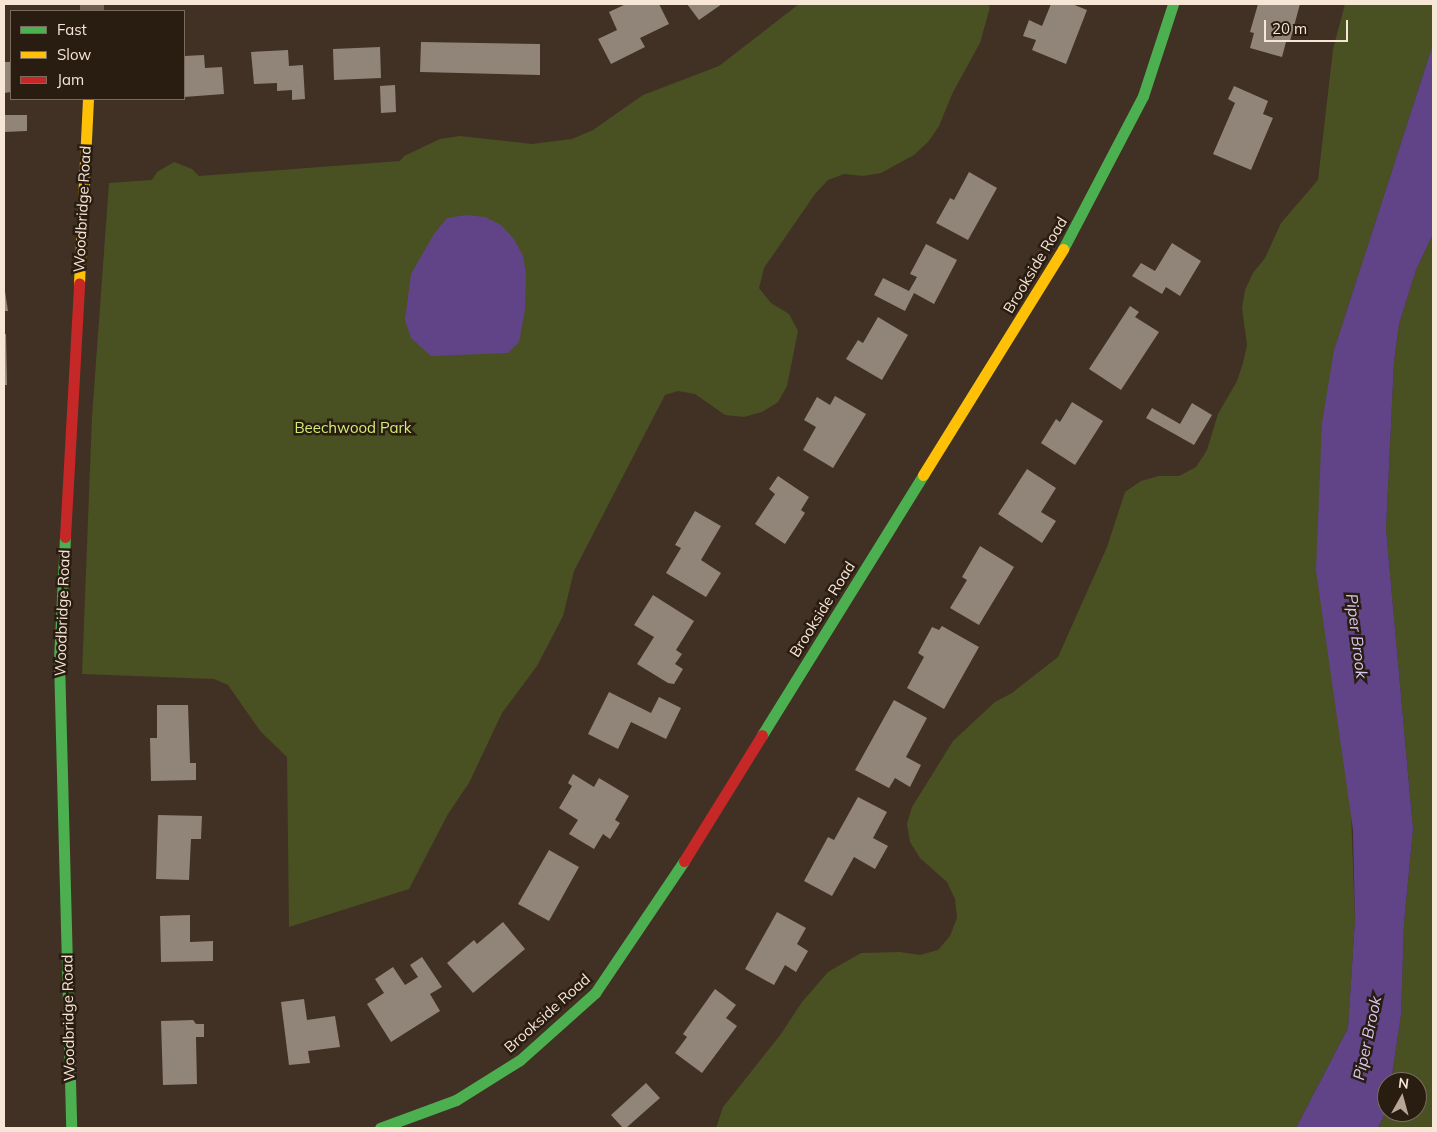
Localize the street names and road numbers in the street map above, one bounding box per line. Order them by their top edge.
street label: Woodbridge Road [70,145,94,273]
street label: Brookside Road [999,214,1071,316]
street label: Woodbridge Road [51,549,73,677]
street label: Brookside Road [785,558,859,660]
street label: Woodbridge Road [58,954,78,1082]
street label: Brookside Road [500,970,594,1056]

